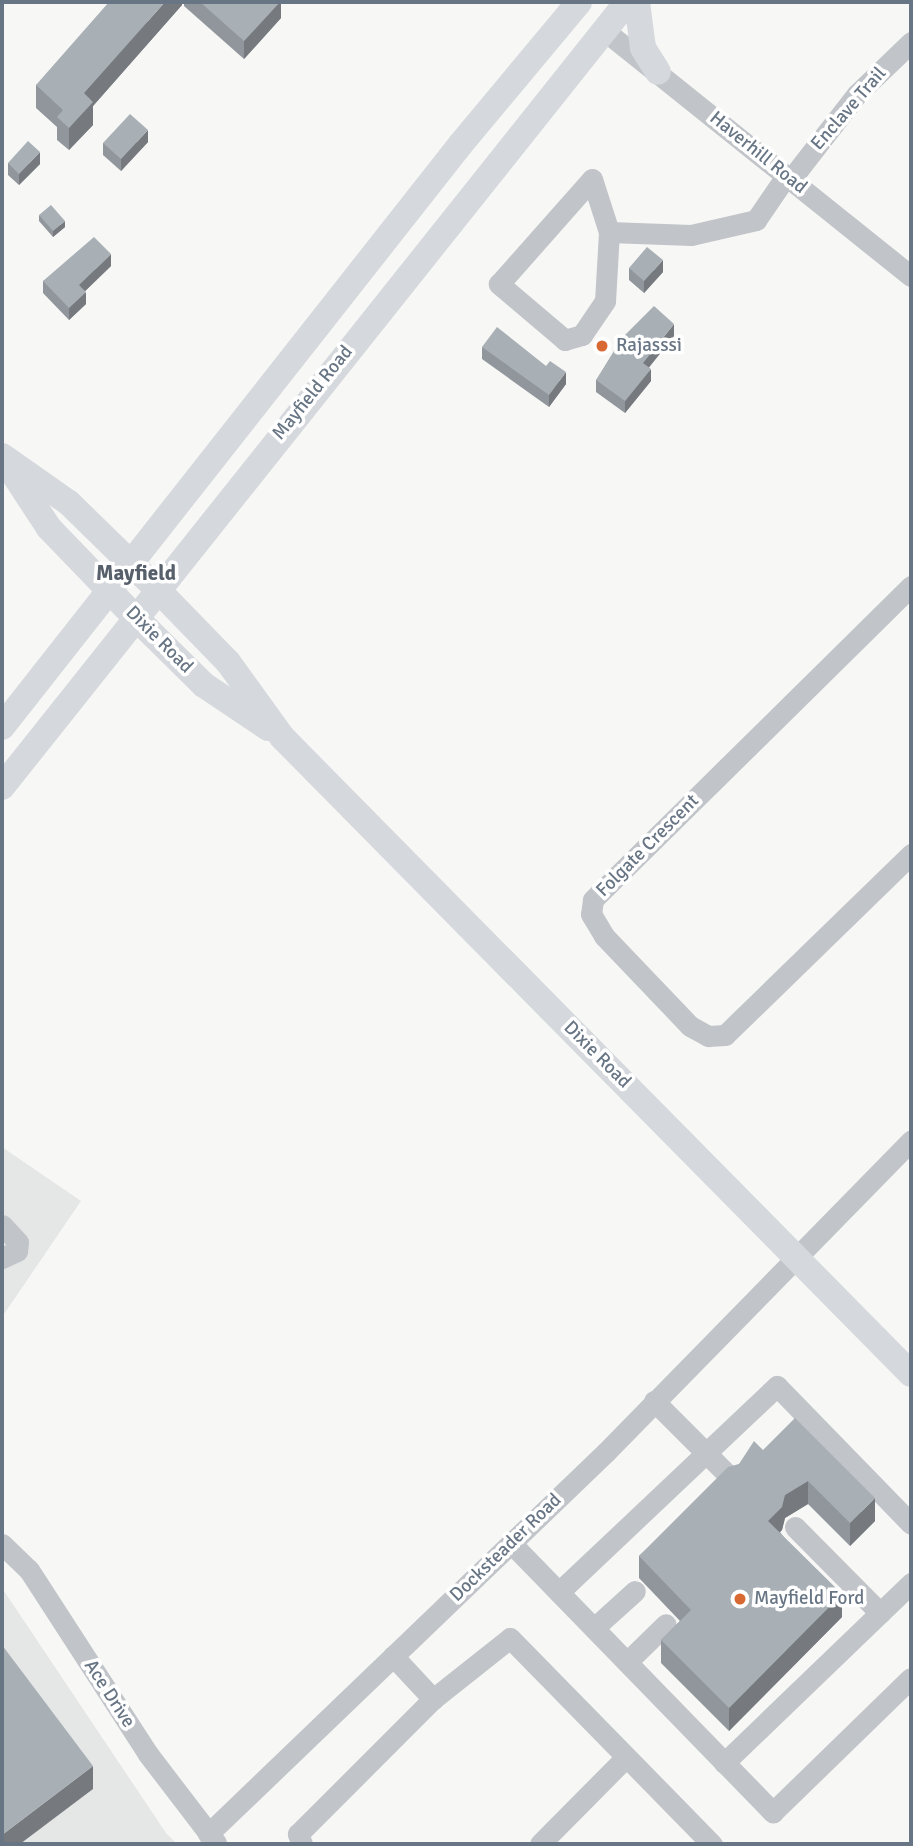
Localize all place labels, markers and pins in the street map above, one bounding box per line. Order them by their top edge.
place label: Rajasssi [616,335,682,357]
marker: Rajasssi [594,338,610,354]
place label: Mayfield Ford [754,1588,864,1610]
marker: Mayfield Ford [732,1591,748,1607]

